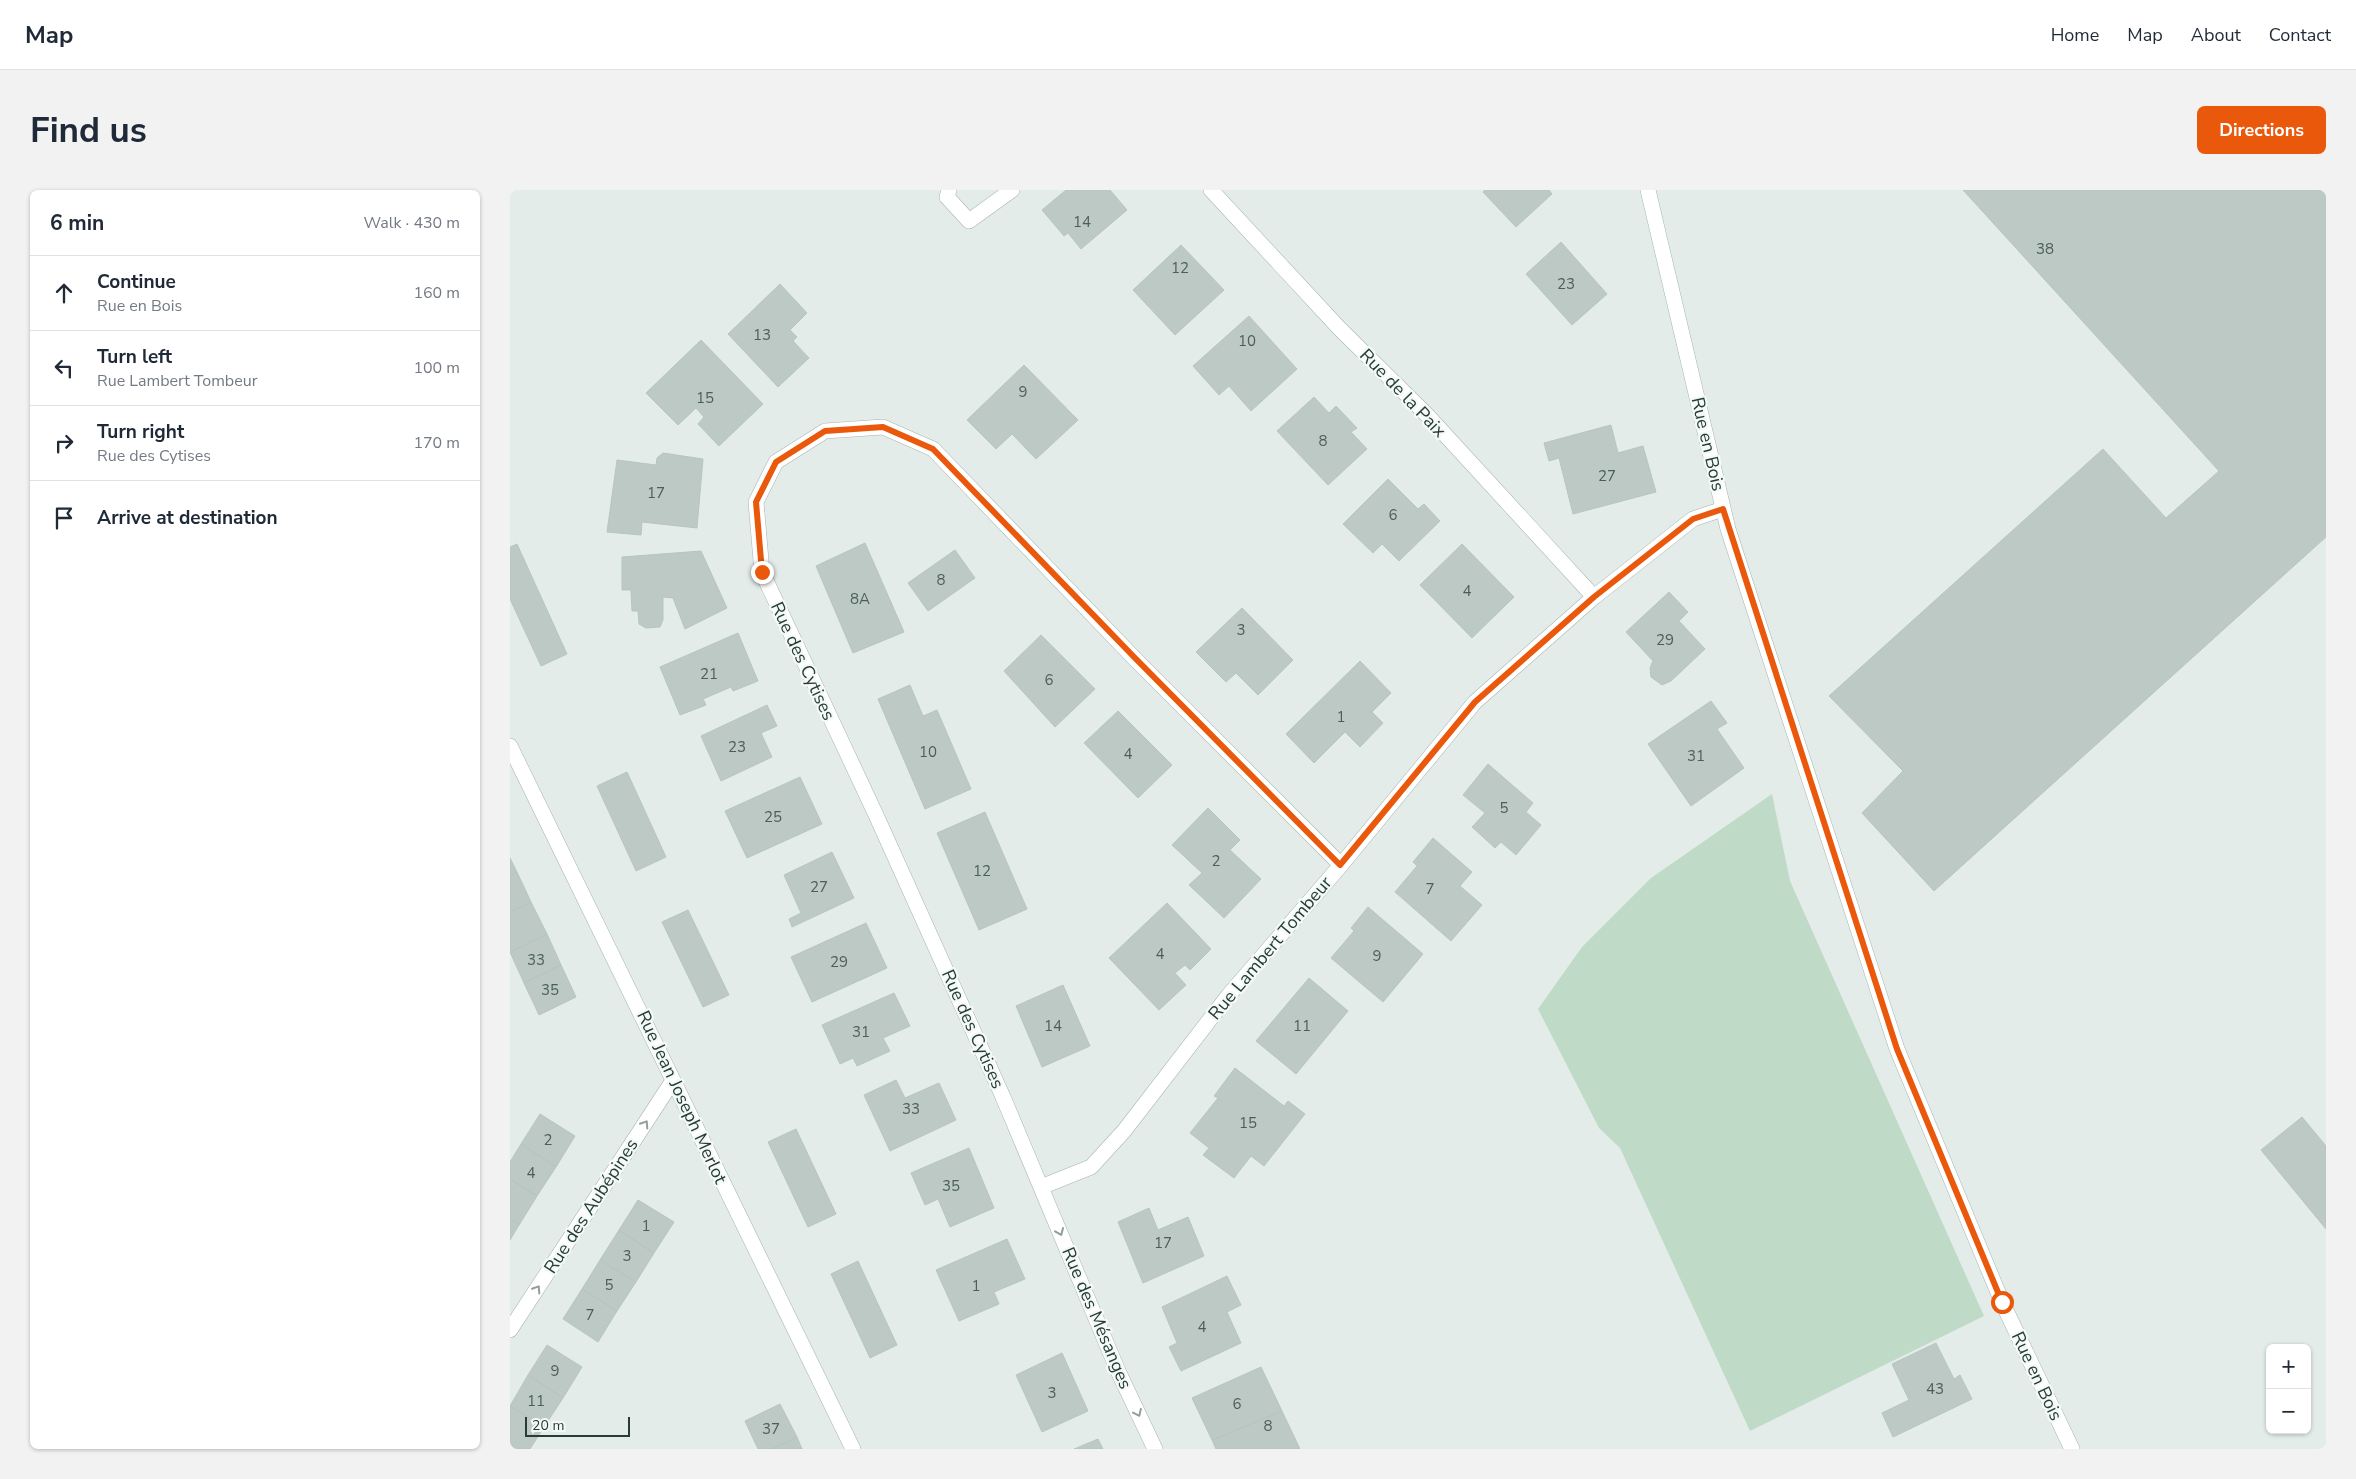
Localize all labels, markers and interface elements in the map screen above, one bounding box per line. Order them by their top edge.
text: Map [25,19,73,51]
text: Home [2051,23,2099,47]
text: Map [2127,23,2163,47]
text: About [2191,23,2241,47]
text: Contact [2269,23,2331,47]
button: Directions [2197,106,2326,154]
text: Find us [30,107,147,154]
text: 6 min [50,209,104,237]
text: Walk · 430 m [364,212,460,234]
house number: 14 [1073,212,1091,232]
house number: 38 [2036,239,2054,259]
house number: 12 [1171,258,1189,278]
text: Continue [97,269,176,295]
house number: 23 [1557,274,1575,294]
icon: ahead [50,279,78,307]
text: 160 m [413,282,460,304]
text: Rue en Bois [97,295,182,317]
house number: 13 [753,325,771,345]
house number: 10 [1238,331,1256,351]
street label: Rue de la Paix [1355,343,1452,443]
text: Turn left [97,344,172,370]
icon: left [50,354,78,382]
text: 100 m [413,357,460,379]
text: Rue Lambert Tombeur [97,370,257,392]
house number: 9 [1018,382,1028,402]
house number: 15 [696,388,714,408]
street label: Rue en Bois [1686,395,1730,493]
text: Turn right [97,419,184,445]
icon: right [50,429,78,457]
house number: 8 [1318,431,1328,451]
text: 170 m [413,432,460,454]
text: Rue des Cytises [97,445,211,467]
house number: 27 [1598,466,1616,486]
house number: 17 [647,483,665,503]
icon: arrive [50,504,78,532]
text: Arrive at destination [97,505,278,531]
house number: 6 [1388,505,1398,525]
route end [751,561,774,584]
house number: 8 [936,570,946,590]
house number: 4 [1462,581,1472,601]
house number: 8A [850,589,870,609]
street label: Rue des Cytises [765,598,841,724]
house number: 3 [1236,620,1246,640]
house number: 29 [1656,630,1674,650]
house number: 21 [700,664,718,684]
house number: 6 [1044,670,1054,690]
house number: 1 [1336,707,1346,727]
house number: 23 [728,737,746,757]
house number: 10 [919,742,937,762]
house number: 4 [1123,744,1133,764]
house number: 31 [1687,746,1705,766]
house number: 5 [1499,798,1509,818]
house number: 25 [764,807,782,827]
house number: 2 [1211,851,1221,871]
house number: 12 [973,861,991,881]
street label: Rue Lambert Tombeur [1203,871,1338,1025]
house number: 27 [810,877,828,897]
house number: 7 [1425,879,1435,899]
house number: 4 [1155,944,1165,964]
house number: 9 [1372,946,1382,966]
house number: 33 [527,950,545,970]
house number: 29 [830,952,848,972]
street label: Rue des Cytises [936,966,1010,1092]
house number: 35 [541,980,559,1000]
street label: Rue Jean Joseph Merlot [631,1007,733,1188]
house number: 14 [1044,1016,1062,1036]
house number: 11 [1293,1016,1311,1036]
house number: 31 [852,1022,870,1042]
house number: 33 [902,1099,920,1119]
house number: 15 [1239,1113,1257,1133]
one-way arrow [639,1121,648,1130]
house number: 2 [543,1130,553,1150]
street label: Rue des Aubépines [538,1134,644,1278]
house number: 4 [526,1163,536,1183]
house number: 35 [942,1176,960,1196]
house number: 1 [641,1216,651,1236]
one-way arrow [1053,1227,1064,1236]
house number: 17 [1154,1233,1172,1253]
street label: Rue des Mésanges [1056,1243,1138,1393]
house number: 3 [622,1246,632,1266]
house number: 5 [604,1275,614,1295]
house number: 1 [971,1276,981,1296]
one-way arrow [530,1286,540,1295]
route start [1991,1291,2014,1314]
house number: 7 [585,1305,595,1325]
house number: 4 [1197,1317,1207,1337]
street label: Rue en Bois [2006,1328,2068,1424]
map controls [2266,1344,2311,1434]
button: + [2266,1344,2311,1389]
house number: 9 [550,1361,560,1381]
house number: 43 [1926,1379,1944,1399]
house number: 3 [1047,1383,1057,1403]
button: − [2266,1389,2311,1434]
house number: 11 [527,1391,545,1411]
house number: 6 [1232,1394,1242,1414]
one-way arrow [1132,1408,1142,1417]
scale bar [525,1414,630,1437]
text: 20 m [532,1416,564,1435]
house number: 8 [1263,1416,1273,1436]
house number: 37 [762,1419,780,1439]

